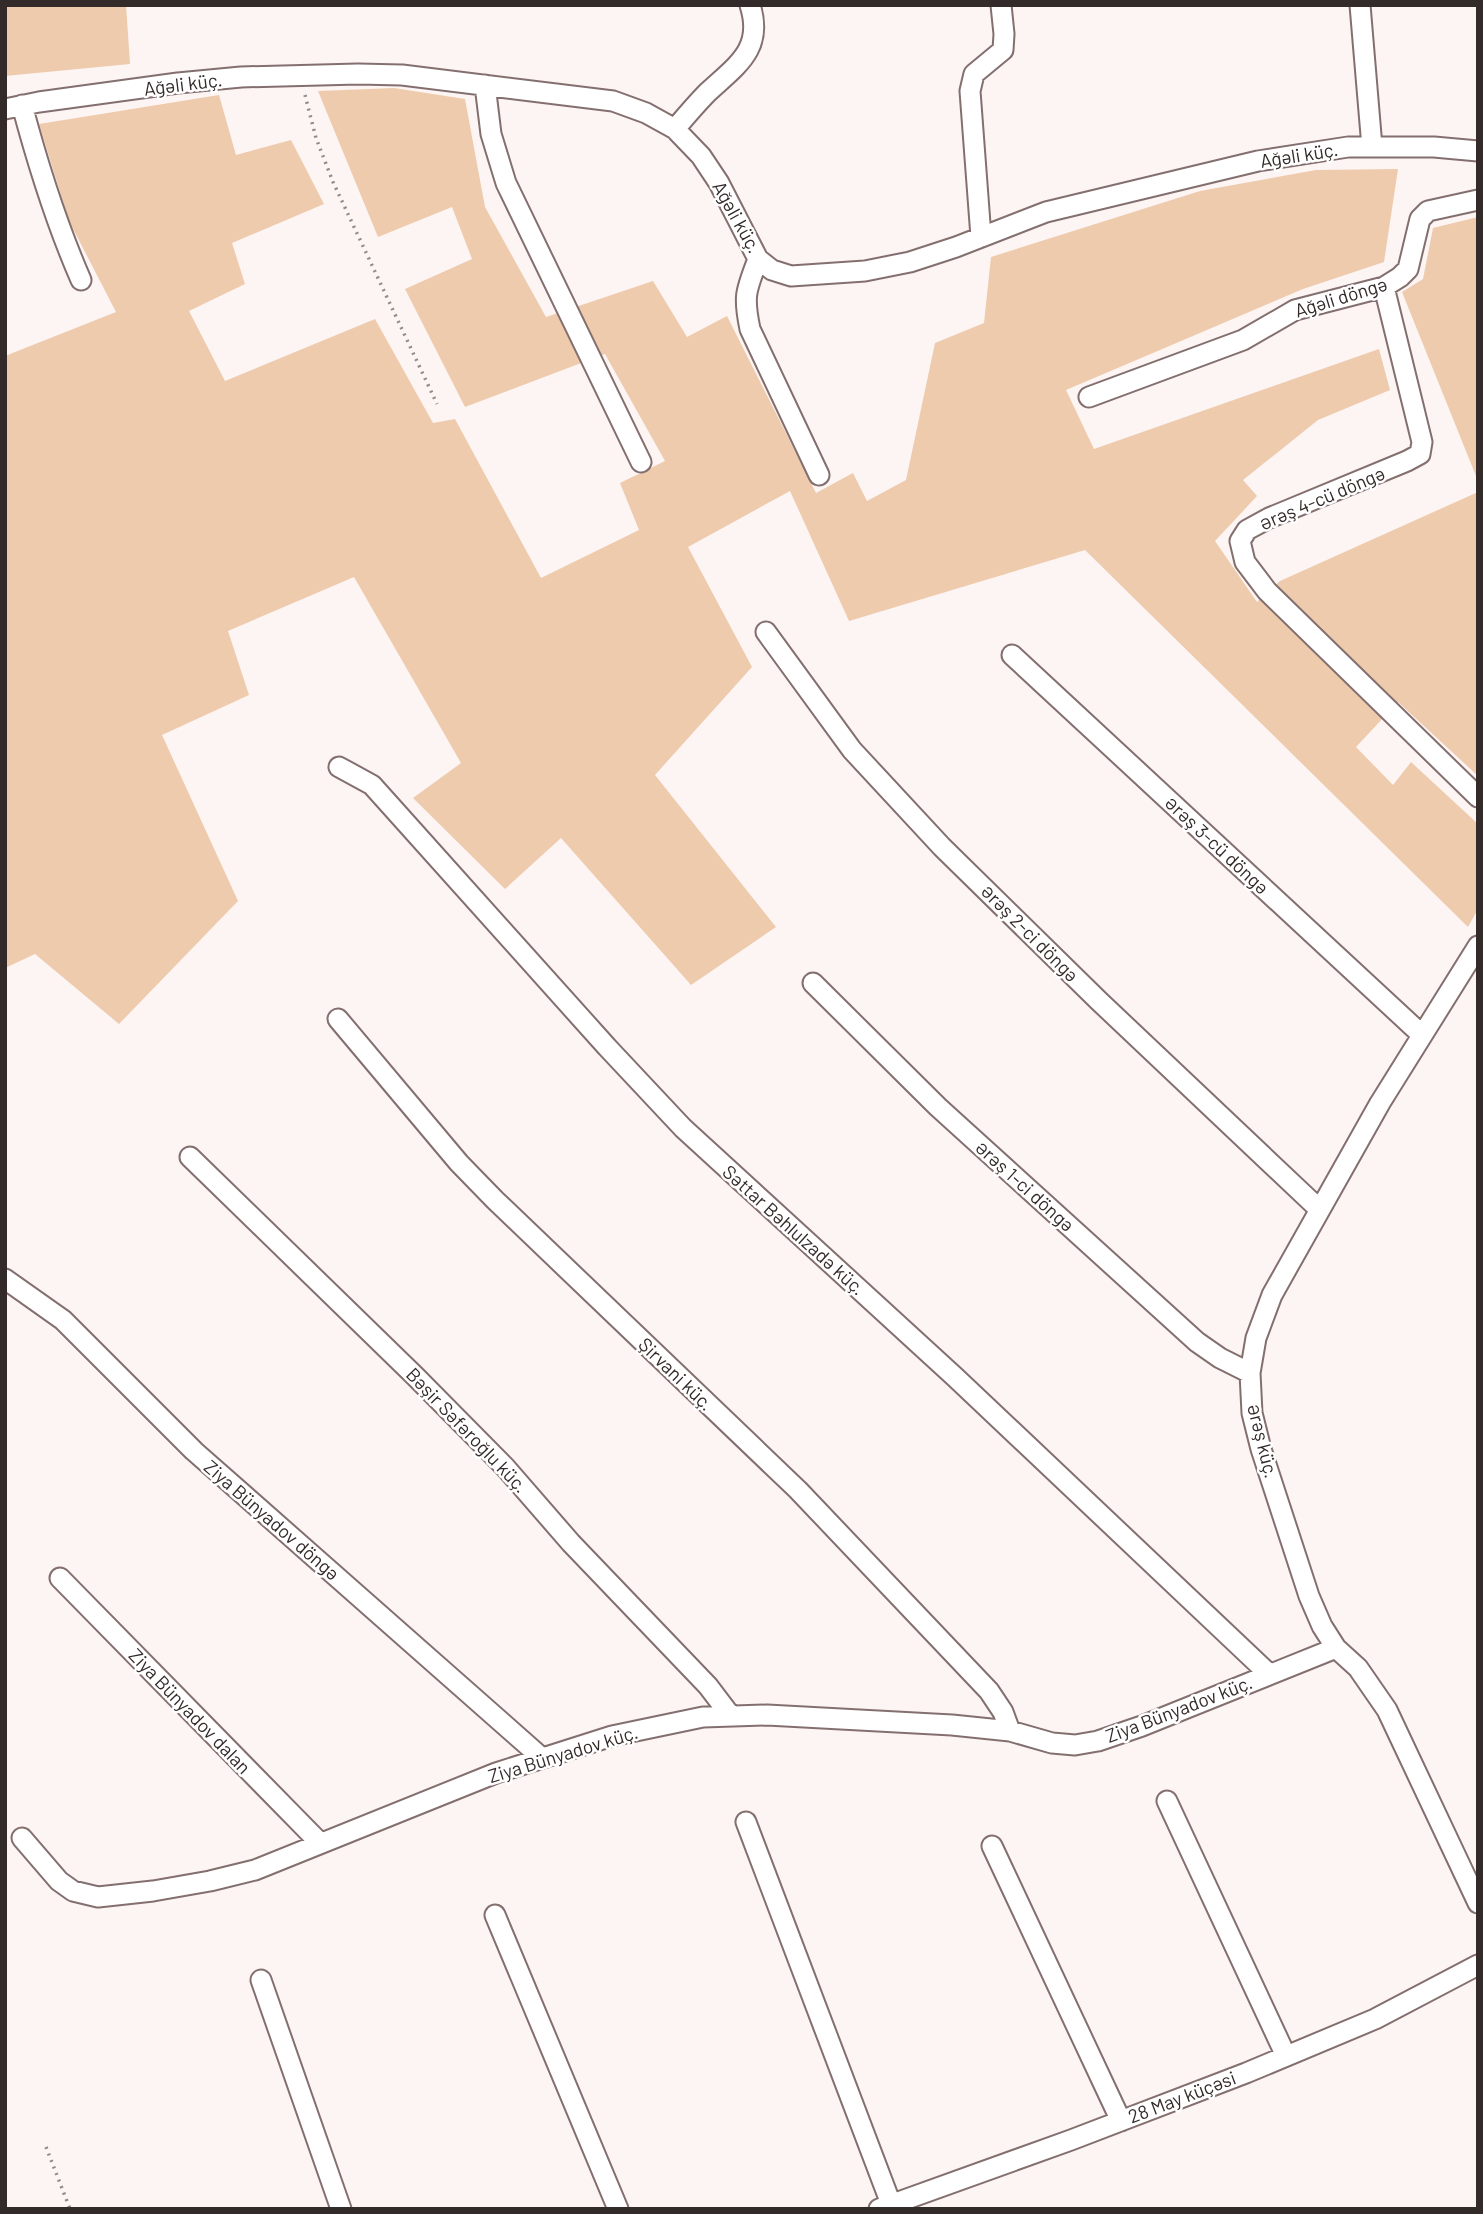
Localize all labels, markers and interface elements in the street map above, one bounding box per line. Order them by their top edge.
street label: Ağəli küç. [142,67,223,100]
street label: Ağəli küç. [1258,137,1340,172]
street label: Ağəli küç. [708,177,767,257]
street label: Ağəli döngə [1292,272,1390,321]
street label: Ərəş 4-cü döngə [1256,461,1388,534]
street label: Ərəş 3-cü döngə [1161,791,1274,899]
street label: Ərəş 2-ci döngə [977,879,1084,986]
street label: Ərəş 1-ci döngə [971,1135,1079,1236]
street label: Səttar Bəhlulzadə küç. [718,1160,870,1300]
street label: Şirvani küç. [634,1332,719,1415]
street label: Bəşir Səfəroğlu küç. [402,1362,533,1497]
street label: Ərəş küç. [1243,1401,1284,1480]
street label: Ziya Bünyadov döngə [200,1455,345,1585]
street label: Ziya Bünyadov dalan [125,1643,256,1778]
street label: Ziya Bünyadov küç. [1102,1670,1255,1747]
street label: Ziya Bünyadov küç. [485,1720,640,1787]
street label: 28 May küçəsi [1125,2065,1239,2128]

